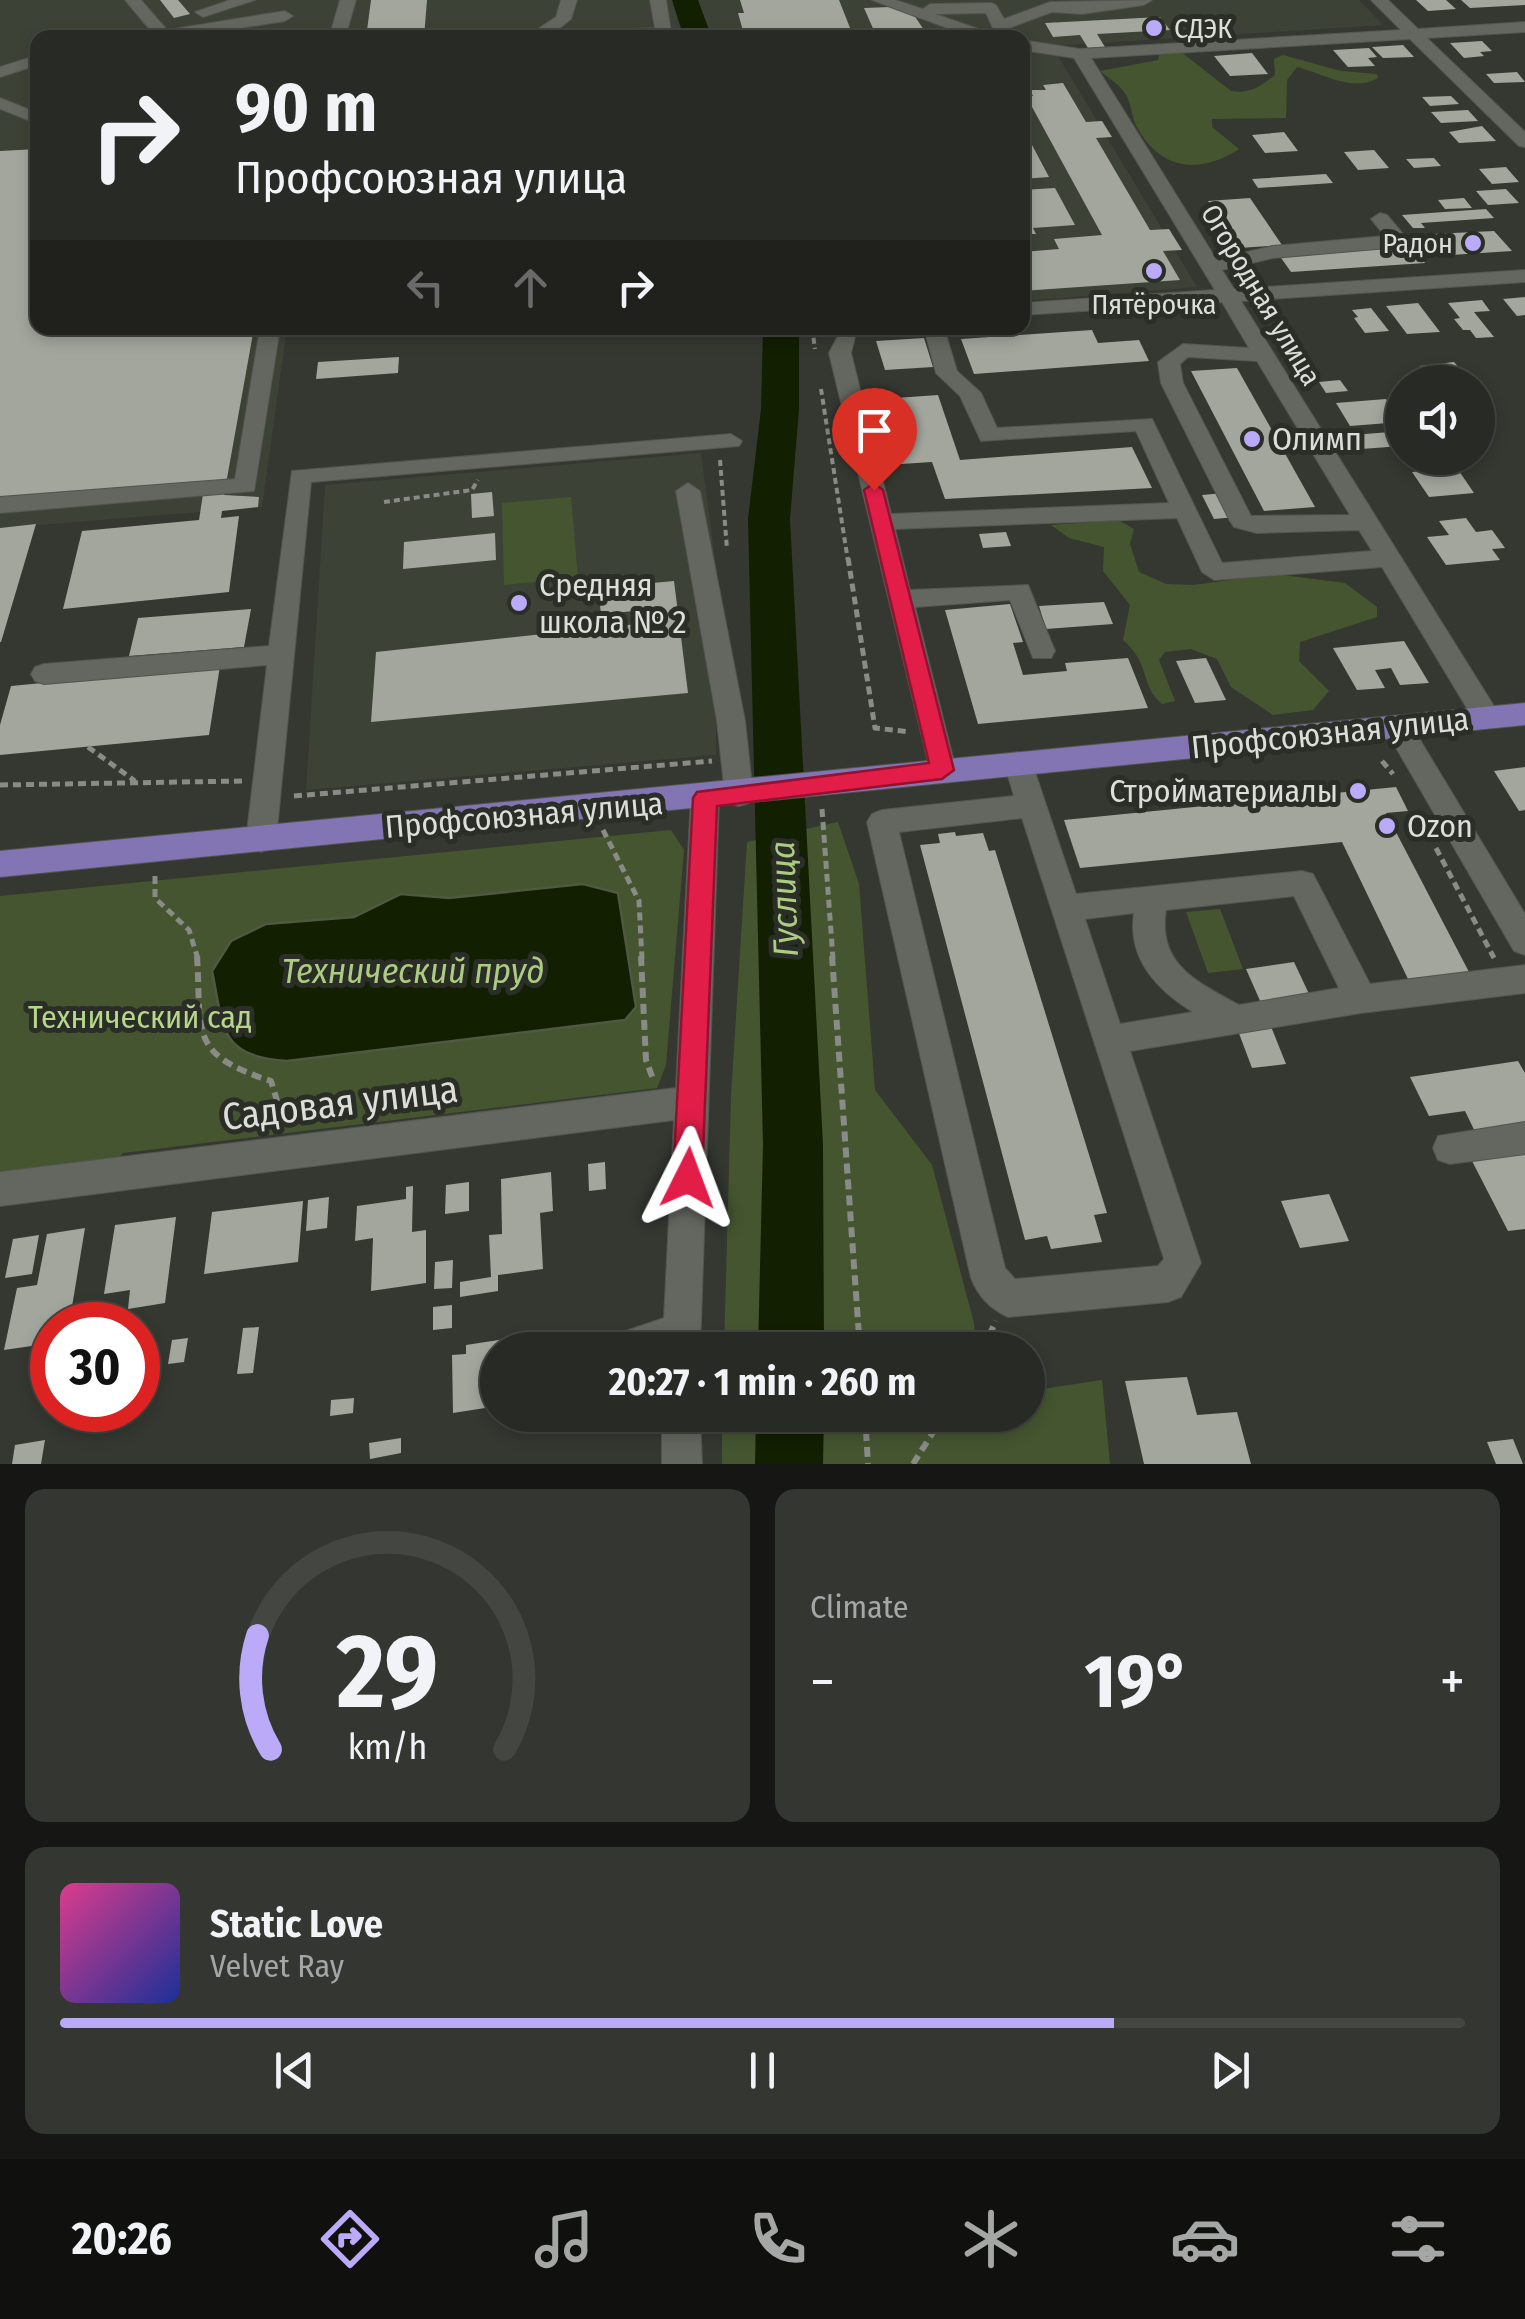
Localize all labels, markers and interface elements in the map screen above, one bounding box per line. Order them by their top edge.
place label: СДЭК [1174,12,1232,45]
marker: СДЭК [1143,17,1165,39]
text: 90 m [235,66,377,150]
icon: right [70,70,200,200]
text: Профсоюзная улица [235,151,627,205]
street label: Огородная улица [1194,199,1328,391]
place label: Радон [1382,227,1453,260]
marker: Радон [1462,232,1484,254]
icon: left [398,260,453,315]
icon: ahead [503,260,558,315]
icon: right [608,260,663,315]
marker: Пятёрочка [1143,260,1165,282]
place label: Пятёрочка [1091,288,1217,321]
map controls [1385,365,1495,475]
button: sound [1385,365,1495,475]
pin [832,388,917,491]
icon: arrive [847,403,902,458]
place label: Олимп [1272,420,1362,458]
marker: Олимп [1241,428,1263,450]
place label: Средняя школа № 2 [539,566,687,641]
marker: Средняя школа № 2 [508,592,530,614]
street label: Профсоюзная улица [1189,700,1471,766]
place label: Стройматериалы [1109,772,1338,810]
marker: Стройматериалы [1347,780,1369,802]
street label: Профсоюзная улица [383,784,665,846]
place label: Ozon [1407,807,1473,845]
marker: Ozon [1376,815,1398,837]
water label: Гуслица [761,840,807,958]
water label: Технический пруд [282,950,544,992]
park label: Технический сад [28,998,252,1036]
street label: Садовая улица [220,1066,460,1140]
position arrow [636,1126,740,1230]
speed limit sign: 30 [30,1302,160,1432]
text: 20:27 · 1 min · 260 m [609,1359,916,1405]
text: Climate [810,1588,909,1626]
text: 29 [336,1610,438,1735]
text: 19° [1085,1637,1190,1727]
text: − [810,1649,835,1715]
text: + [1440,1649,1465,1715]
text: km/h [348,1726,427,1768]
text: Static Love [210,1901,383,1947]
text: Velvet Ray [210,1947,344,1985]
icon: previous [267,2043,322,2098]
icon: pause [735,2043,790,2098]
icon: next [1203,2043,1258,2098]
icon: directions [315,2204,385,2274]
icon: music [529,2204,599,2274]
icon: phone [743,2204,813,2274]
icon: climate [956,2204,1026,2274]
icon: car [1170,2204,1240,2274]
icon: filters [1383,2204,1453,2274]
text: 20:26 [72,2212,172,2266]

